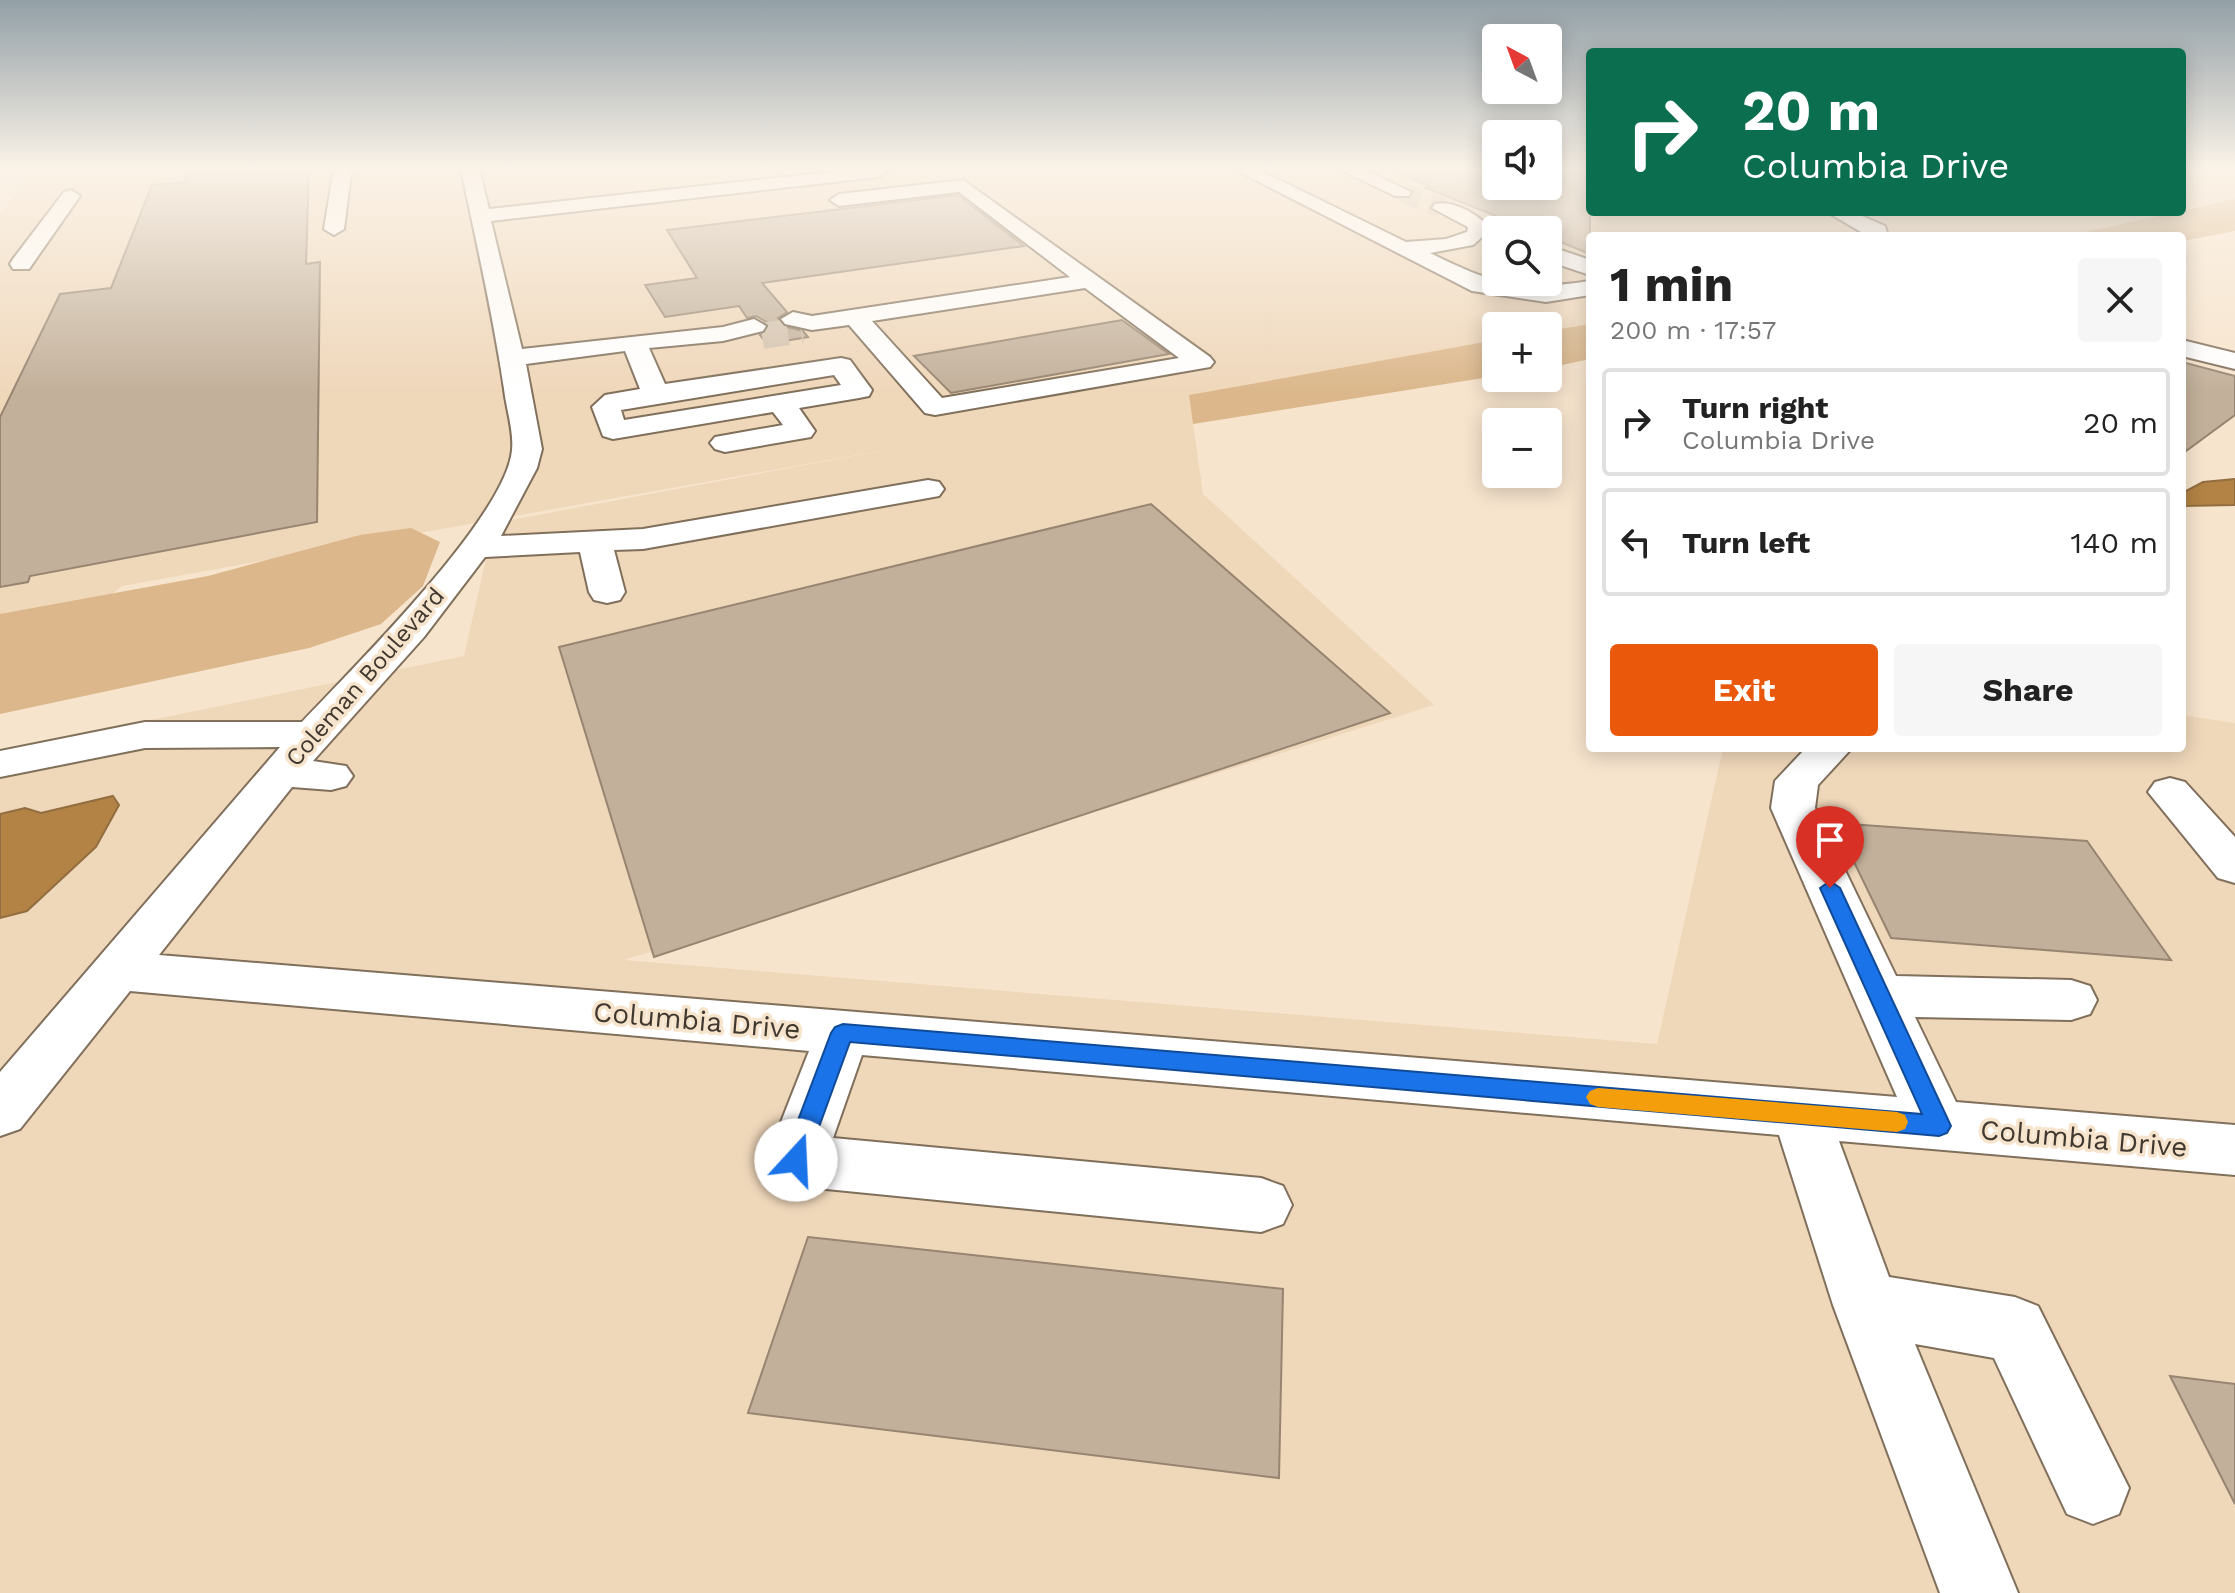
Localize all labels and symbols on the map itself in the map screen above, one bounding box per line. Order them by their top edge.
north arrow [1482,24,1562,104]
street label: Coleman Boulevard [280,582,450,772]
pin [1796,806,1864,888]
street label: Columbia Drive [592,995,802,1046]
street label: Columbia Drive [1979,1113,2189,1164]
position arrow [754,1118,838,1202]

